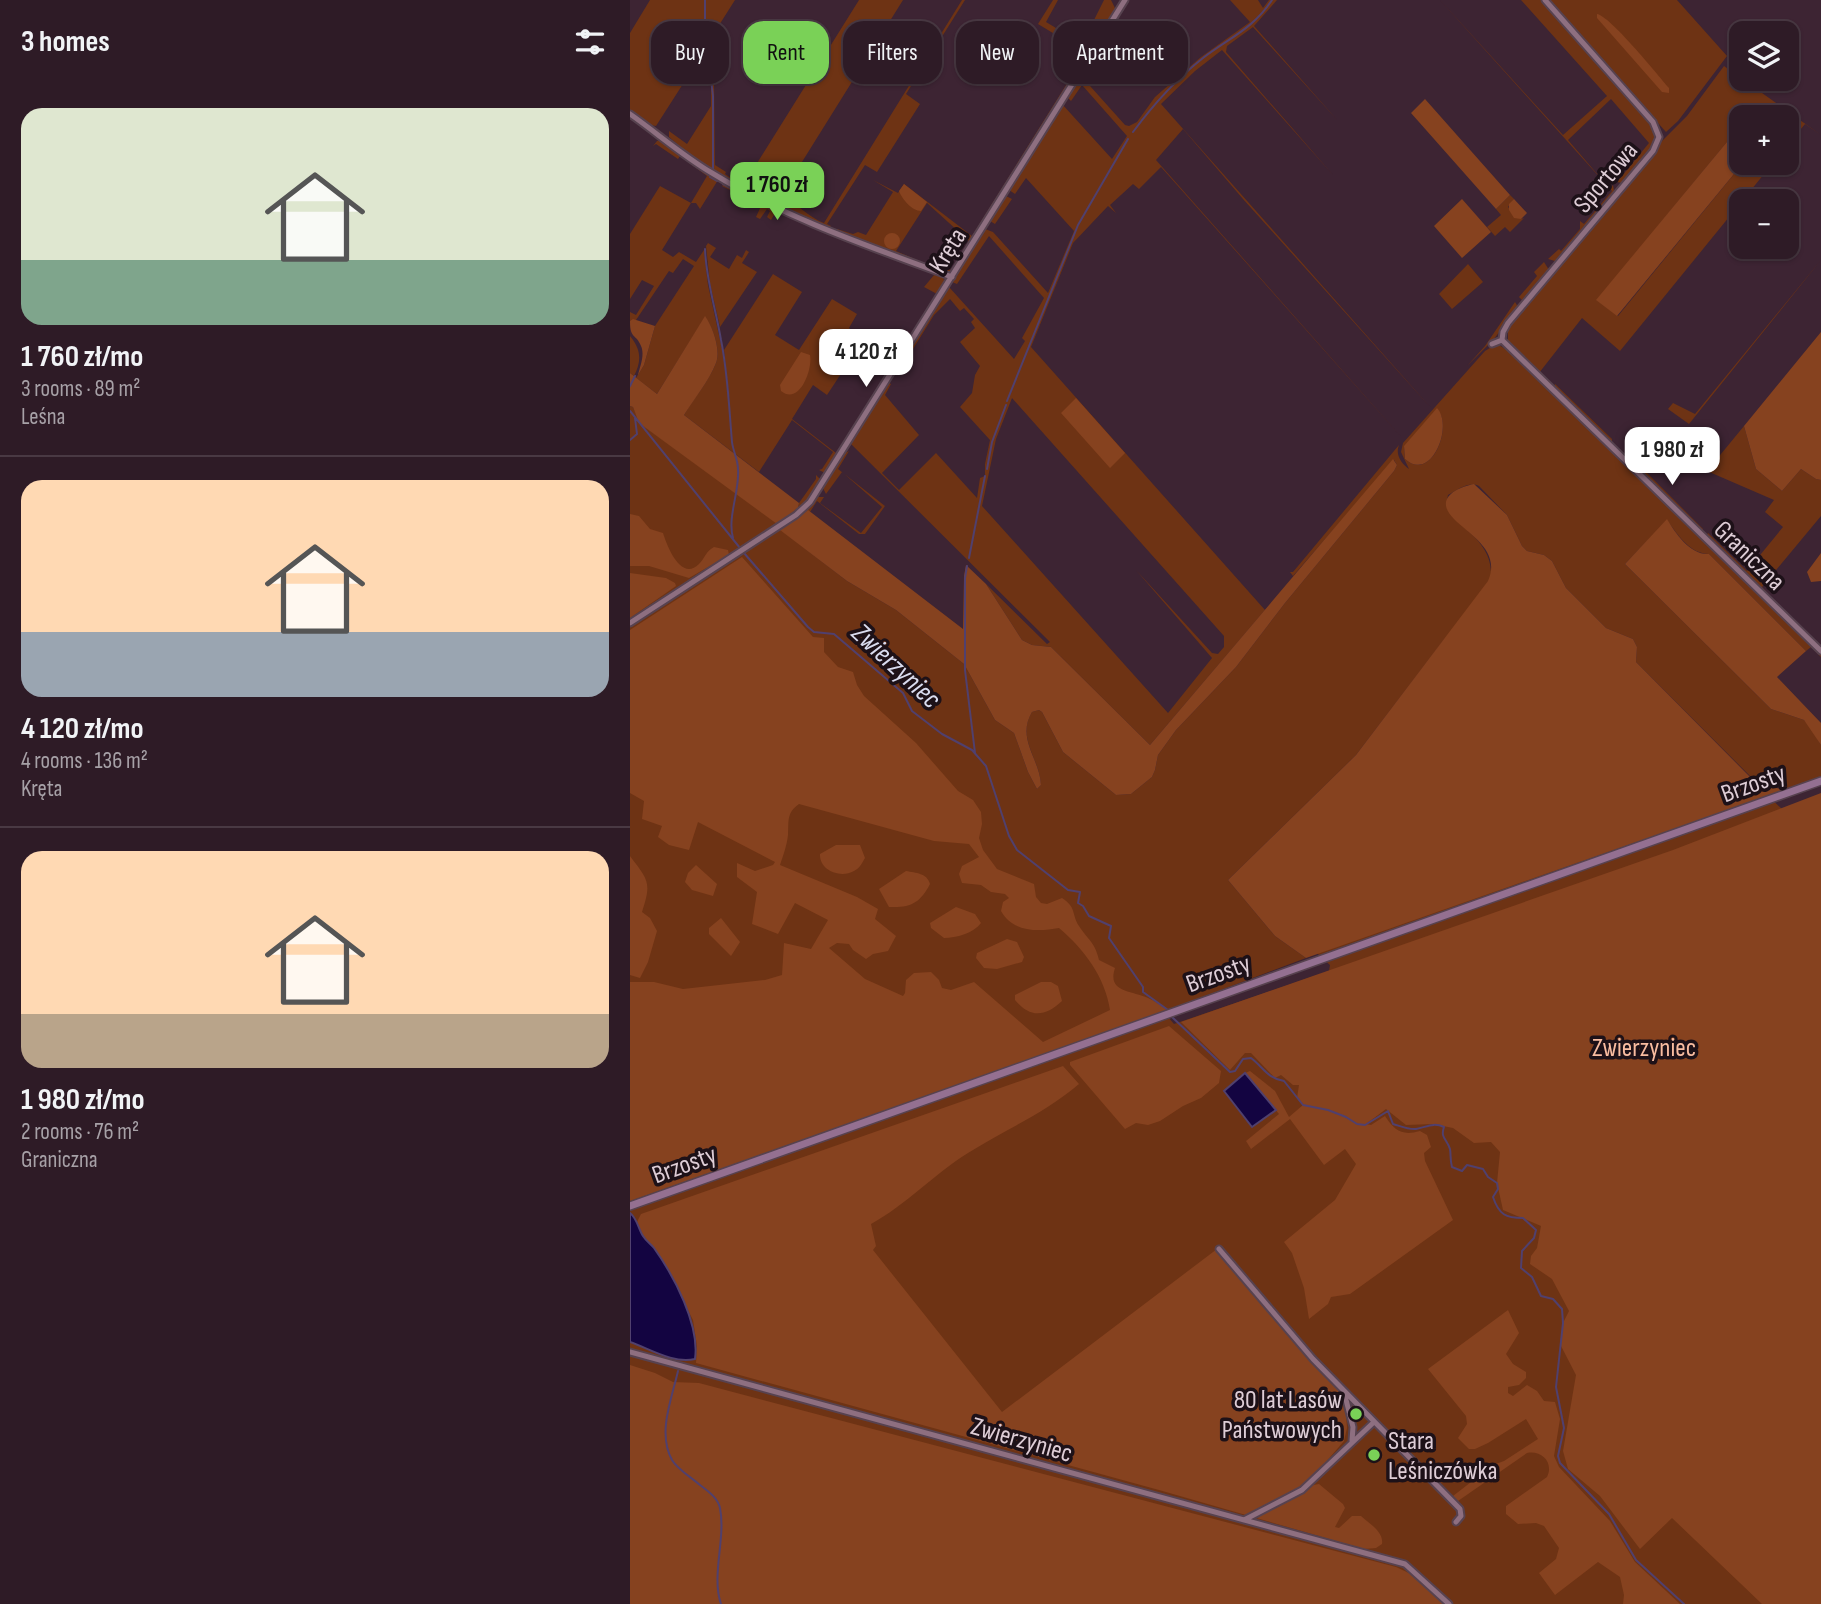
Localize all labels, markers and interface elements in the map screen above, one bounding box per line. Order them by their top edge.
chip: Buy [651,21,729,84]
chip: Rent [743,21,829,84]
chip: Filters [843,21,942,84]
chip: New [956,21,1039,84]
chip: Apartment [1053,21,1188,84]
map controls [1729,21,1799,259]
button: layers [1729,21,1799,91]
icon: filters [571,23,609,61]
text: 3 homes [21,24,110,60]
button: + [1729,105,1799,175]
street label: Sportowa [1568,136,1645,220]
icon: home [252,154,378,280]
pin: 1 760 zł [705,162,849,222]
text: 1 760 zł [746,171,808,199]
button: − [1729,189,1799,259]
street label: Kręta [923,223,974,279]
pin: 4 120 zł [794,330,938,389]
text: 4 120 zł [835,338,897,366]
text: 1 760 zł/mo [21,339,143,375]
text: 3 rooms · 89 m² [21,375,140,403]
text: Leśna [21,403,65,431]
pin: 1 980 zł [1600,428,1744,487]
text: 1 980 zł [1641,436,1703,464]
street label: Graniczna [1707,515,1791,597]
icon: home [252,526,378,652]
water label: Zwierzyniec [844,616,947,716]
text: 4 120 zł/mo [21,711,144,747]
text: 4 rooms · 136 m² [21,747,148,775]
street label: Brzosty [1717,759,1790,810]
text: Kręta [21,775,62,803]
icon: home [252,897,378,1023]
street label: Brzosty [1182,949,1255,1000]
park label: Zwierzyniec [1592,1033,1696,1064]
text: 1 980 zł/mo [21,1082,145,1118]
text: 2 rooms · 76 m² [21,1118,139,1146]
street label: Brzosty [648,1140,721,1191]
text: Graniczna [21,1146,98,1174]
place label: 80 lat Lasów Państwowych [1222,1385,1342,1446]
marker: 80 lat Lasów Państwowych [1348,1406,1364,1422]
street label: Zwierzyniec [967,1411,1076,1470]
place label: Stara Leśniczówka [1388,1426,1498,1487]
marker: Stara Leśniczówka [1366,1447,1382,1463]

